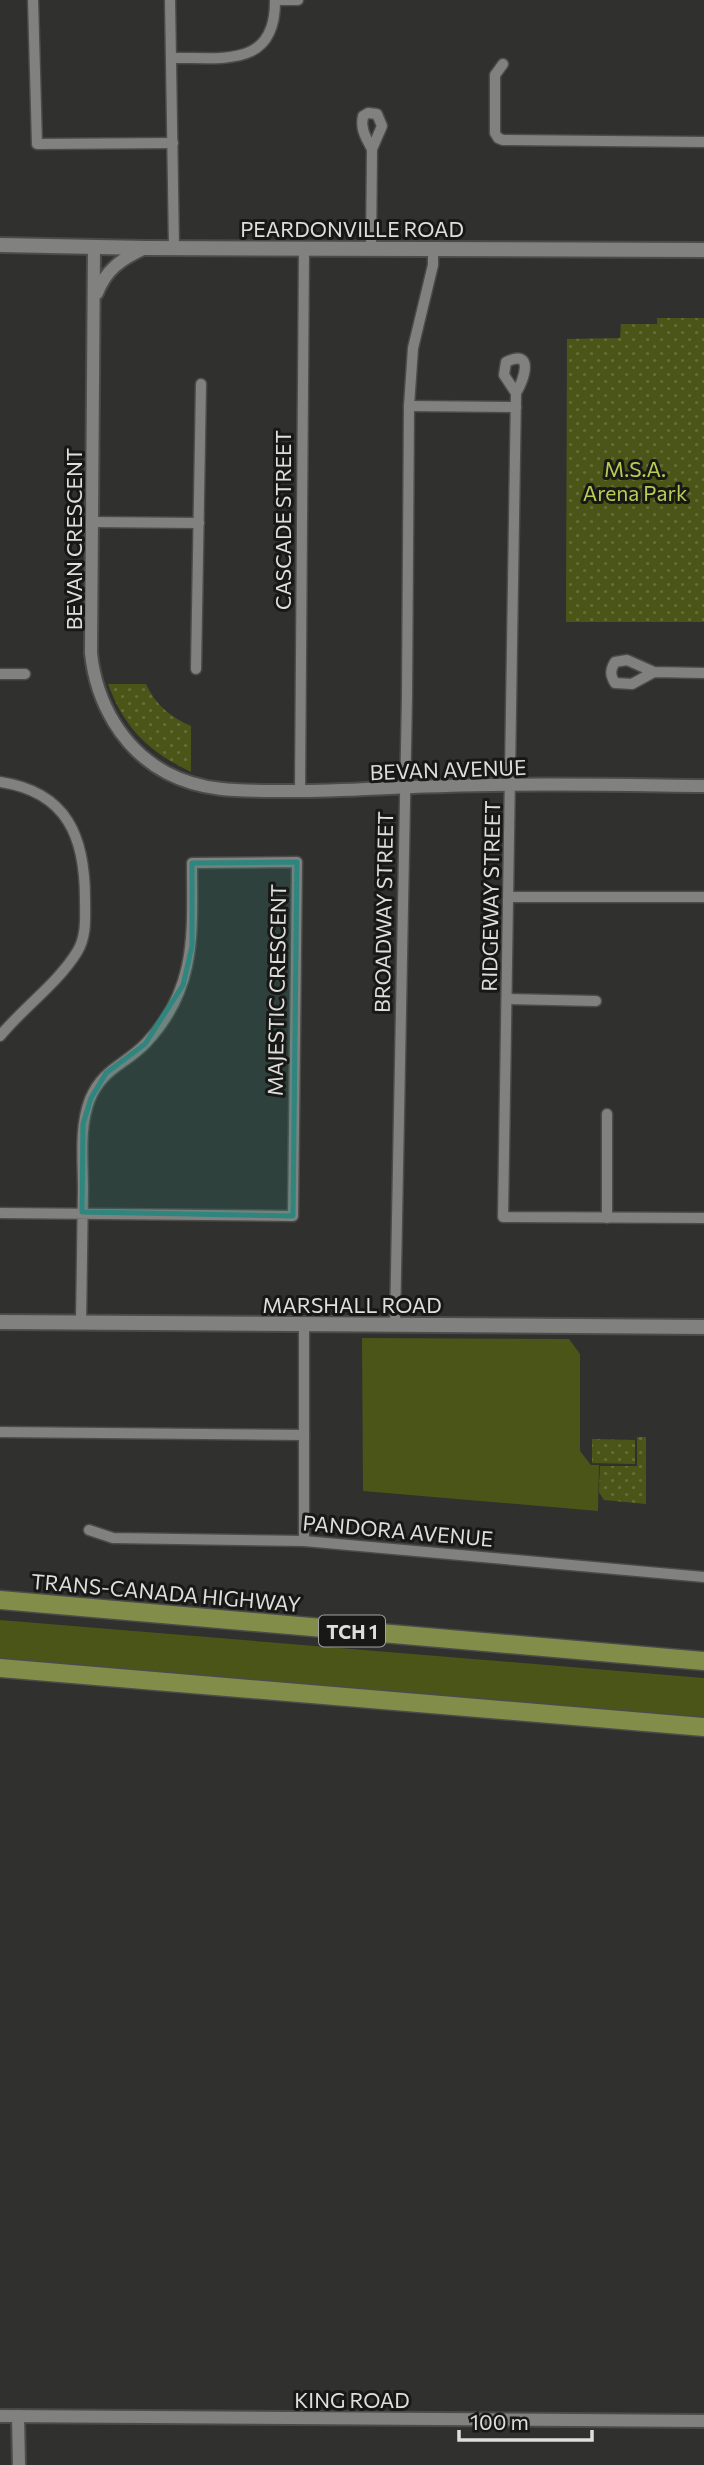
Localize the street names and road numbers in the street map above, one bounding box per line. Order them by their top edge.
street label: PEARDONVILLE ROAD [240,216,464,241]
street label: CASCADE STREET [270,430,295,610]
street label: BEVAN CRESCENT [61,448,86,630]
street label: BEVAN AVENUE [369,754,527,784]
street label: RIDGEWAY STREET [476,800,504,992]
street label: BROADWAY STREET [369,811,397,1013]
street label: MAJESTIC CRESCENT [262,884,290,1096]
street label: MARSHALL ROAD [262,1292,442,1317]
street label: PANDORA AVENUE [302,1509,494,1551]
street label: TRANS-CANADA HIGHWAY [30,1568,302,1616]
road number: TCH 1 [319,1616,385,1646]
street label: KING ROAD [294,2387,410,2412]

